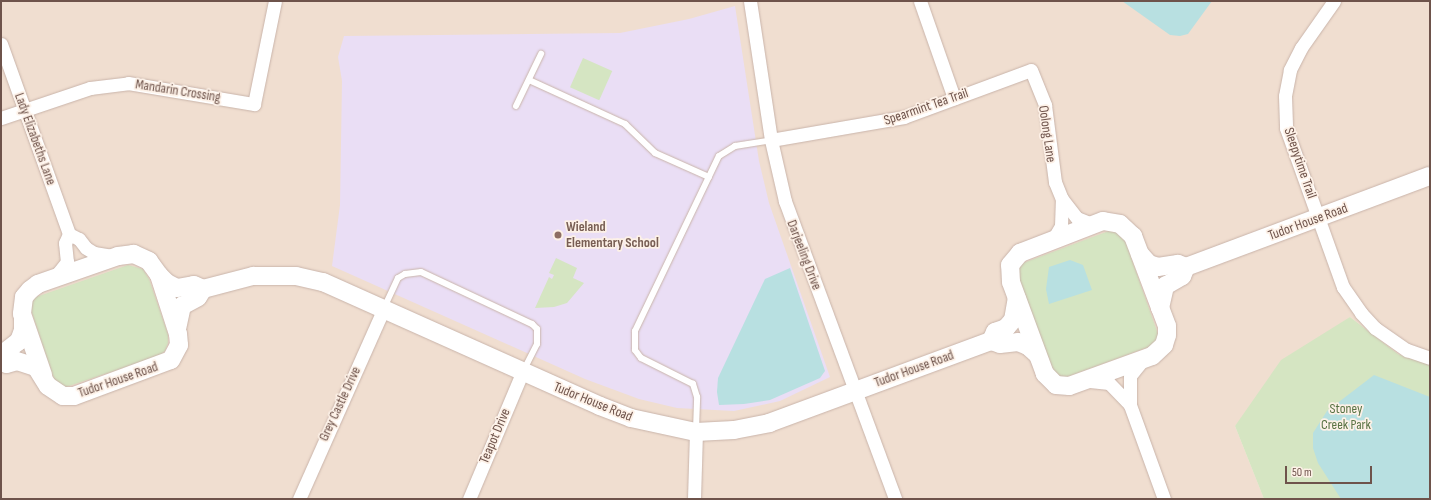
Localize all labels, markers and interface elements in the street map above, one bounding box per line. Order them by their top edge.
street label: Mandarin Crossing [134,76,222,106]
street label: Spearmint Tea Trail [882,85,970,129]
street label: Lady Elizabeths Lane [11,91,59,187]
street label: Oolong Lane [1035,105,1059,163]
street label: Sleepytime Trail [1280,125,1320,201]
street label: Tudor House Road [1266,200,1350,244]
street label: Darjeeling Drive [783,218,825,292]
place label: Wieland Elementary School [566,219,659,252]
marker: Wieland Elementary School [553,230,563,240]
street label: Tudor House Road [872,347,956,391]
street label: Tudor House Road [76,358,160,402]
street label: Grey Castle Drive [315,364,365,444]
street label: Tudor House Road [551,379,635,425]
park label: Stoney Creek Park [1321,401,1371,434]
street label: Teapot Drive [476,406,514,466]
scale bar [1287,458,1374,484]
text: 50 m [1292,465,1312,480]

